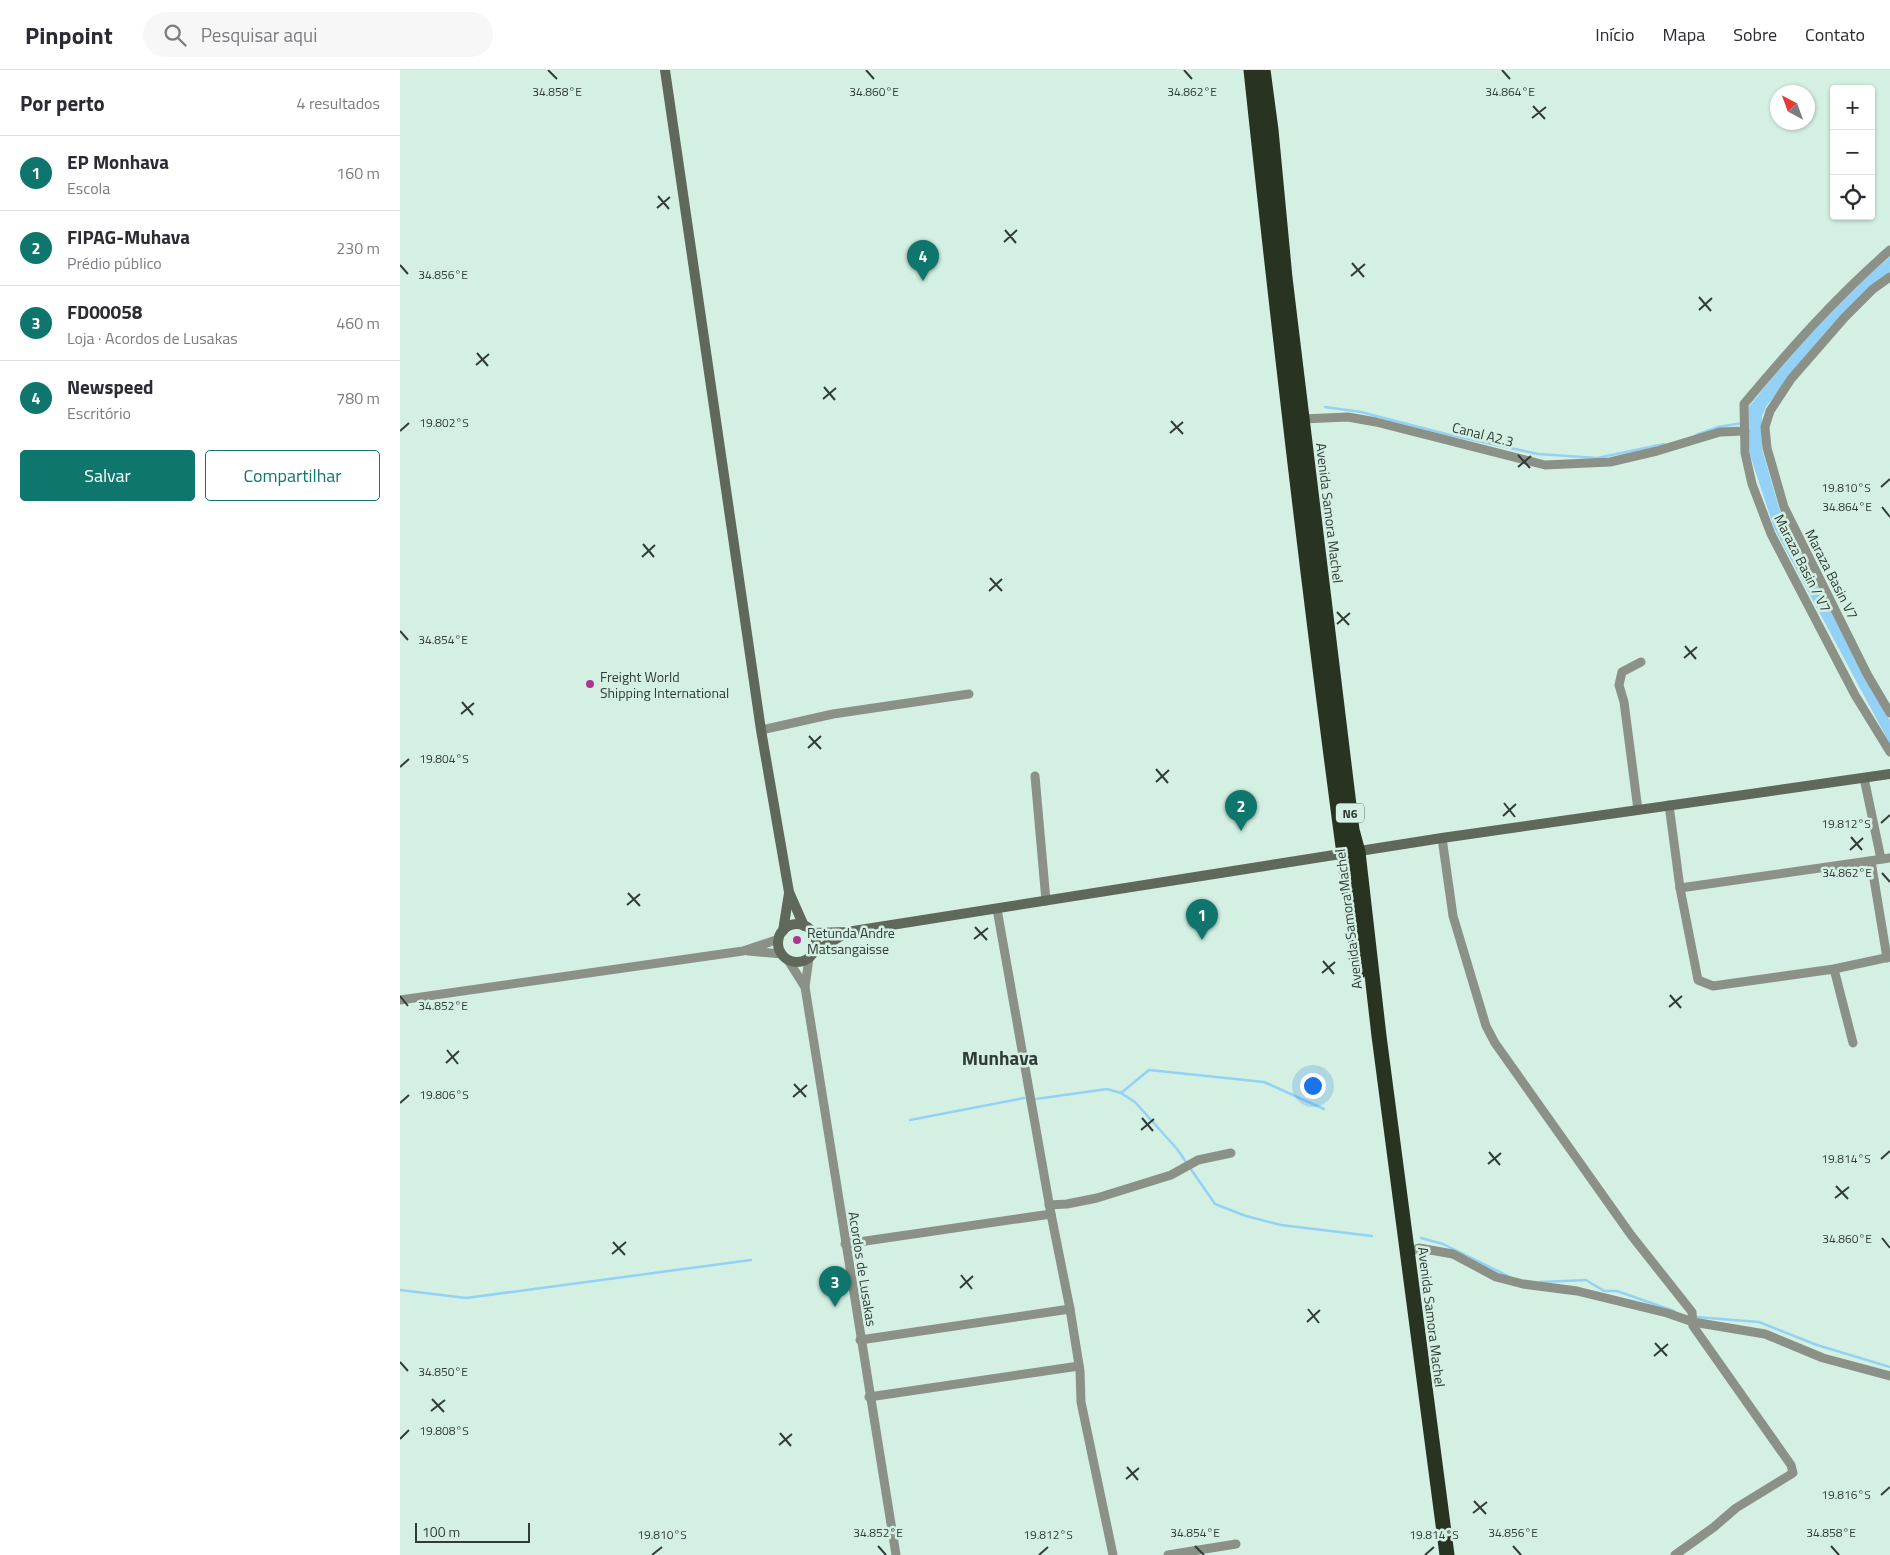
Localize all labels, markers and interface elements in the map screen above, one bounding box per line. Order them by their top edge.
search box [143,12,493,57]
text: Pinpoint [25,17,113,53]
text: Pesquisar aqui [201,20,317,49]
icon: search [161,21,189,49]
text: Início [1595,21,1635,48]
text: Mapa [1663,21,1705,48]
text: Sobre [1733,21,1777,48]
text: Contato [1805,21,1865,48]
text: 34.858°E [532,82,582,101]
text: 34.860°E [849,82,899,101]
text: 34.862°E [1167,82,1217,101]
text: 34.864°E [1485,82,1535,101]
north arrow [1770,85,1815,130]
map controls [1830,85,1875,220]
button: + [1830,85,1875,130]
text: Por perto [20,87,105,119]
text: 4 resultados [296,91,380,115]
button: − [1830,130,1875,175]
text: EP Monhava [67,147,169,176]
text: 1 [32,161,40,185]
text: 160 m [336,161,380,185]
button: locate [1830,175,1875,220]
text: Escola [67,176,110,200]
text: FIPAG-Muhava [67,222,190,251]
text: 2 [32,236,40,260]
text: 230 m [336,236,380,260]
pin: 4 [907,240,939,281]
text: Prédio público [67,251,162,275]
text: 34.856°E [418,265,468,284]
text: FD00058 [67,297,142,326]
text: 3 [32,311,40,335]
text: 460 m [336,311,380,335]
text: Loja · Acordos de Lusakas [67,326,238,350]
text: Newspeed [67,372,154,401]
text: 4 [32,386,40,410]
text: 780 m [336,386,380,410]
text: Escritório [67,401,131,425]
text: 19.802°S [419,413,469,432]
street label: Canal A2.3 [1450,416,1516,452]
street label: Avenida Samora Machel [1311,442,1349,584]
button: Salvar [20,450,195,501]
button: Compartilhar [205,450,380,501]
text: 19.810°S [1821,478,1871,497]
text: 34.864°E [1822,497,1872,516]
street label: Maraza Basin / V7 [1769,510,1837,616]
street label: Maraza Basin V7 [1800,525,1864,623]
text: 34.854°E [418,630,468,649]
place label: Freight World Shipping International [600,666,729,703]
marker: Freight World Shipping International [584,678,596,690]
text: 19.804°S [419,749,469,768]
pin: 2 [1225,790,1257,831]
road number: N6 [1336,804,1364,822]
text: 19.812°S [1821,814,1871,833]
street label: Avenida Samora Machel [1329,848,1367,990]
text: 34.862°E [1822,863,1872,882]
pin: 1 [1186,899,1218,940]
place label: Retunda Andre Matsangaisse [807,922,895,959]
marker: Retunda Andre Matsangaisse [791,934,803,946]
text: 34.852°E [418,996,468,1015]
district label: Munhava [962,1043,1039,1072]
your location [1300,1073,1326,1099]
text: 19.806°S [419,1085,469,1104]
text: 19.814°S [1821,1149,1871,1168]
street label: Acordos de Lusakas [844,1210,882,1328]
text: 34.860°E [1822,1229,1872,1248]
street label: Avenida Samora Machel [1413,1246,1451,1388]
pin: 3 [819,1266,851,1307]
text: 34.850°E [418,1362,468,1381]
text: 19.808°S [419,1421,469,1440]
text: 19.816°S [1821,1485,1871,1504]
scale bar [415,1520,530,1543]
text: 100 m [422,1521,460,1542]
text: 34.852°E [853,1523,903,1542]
text: 34.854°E [1170,1523,1220,1542]
text: 34.856°E [1488,1523,1538,1542]
text: 34.858°E [1806,1523,1856,1542]
text: 19.810°S [637,1525,687,1544]
text: 19.812°S [1023,1525,1073,1544]
text: 19.814°S [1409,1525,1459,1544]

